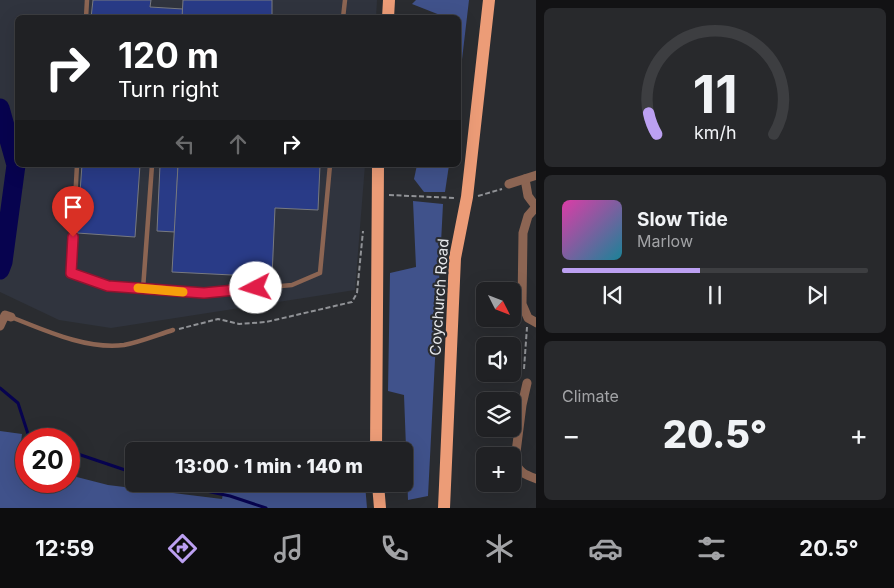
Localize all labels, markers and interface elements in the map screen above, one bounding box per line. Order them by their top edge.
text: 120 m [118,34,219,76]
icon: right [35,35,100,100]
text: 11 [693,63,737,126]
text: Turn right [118,76,219,102]
text: km/h [694,122,736,143]
icon: left [171,130,199,158]
icon: ahead [224,130,252,158]
icon: right [277,130,305,158]
pin [52,186,94,237]
icon: arrive [59,193,87,221]
text: Slow Tide [637,208,728,231]
text: Marlow [637,231,693,251]
street label: Coychurch Road [425,238,453,356]
position arrow [229,261,281,313]
icon: previous [599,281,627,309]
icon: pause [701,281,729,309]
icon: next [803,281,831,309]
north arrow [476,282,521,328]
map controls [476,282,521,492]
button: sound [476,337,521,382]
text: Climate [562,386,619,406]
button: layers [476,392,521,437]
text: 20.5° [663,411,767,457]
text: − [562,418,581,452]
text: + [849,418,868,452]
speed limit sign: 20 [15,428,80,493]
button: + [476,447,521,492]
text: 13:00 · 1 min · 140 m [175,455,363,478]
icon: directions [165,531,200,566]
icon: music [271,531,306,566]
icon: phone [377,531,412,566]
icon: climate [482,531,517,566]
icon: car [588,531,623,566]
icon: filters [694,531,729,566]
text: 12:59 [35,535,94,561]
text: 20.5° [799,535,859,561]

